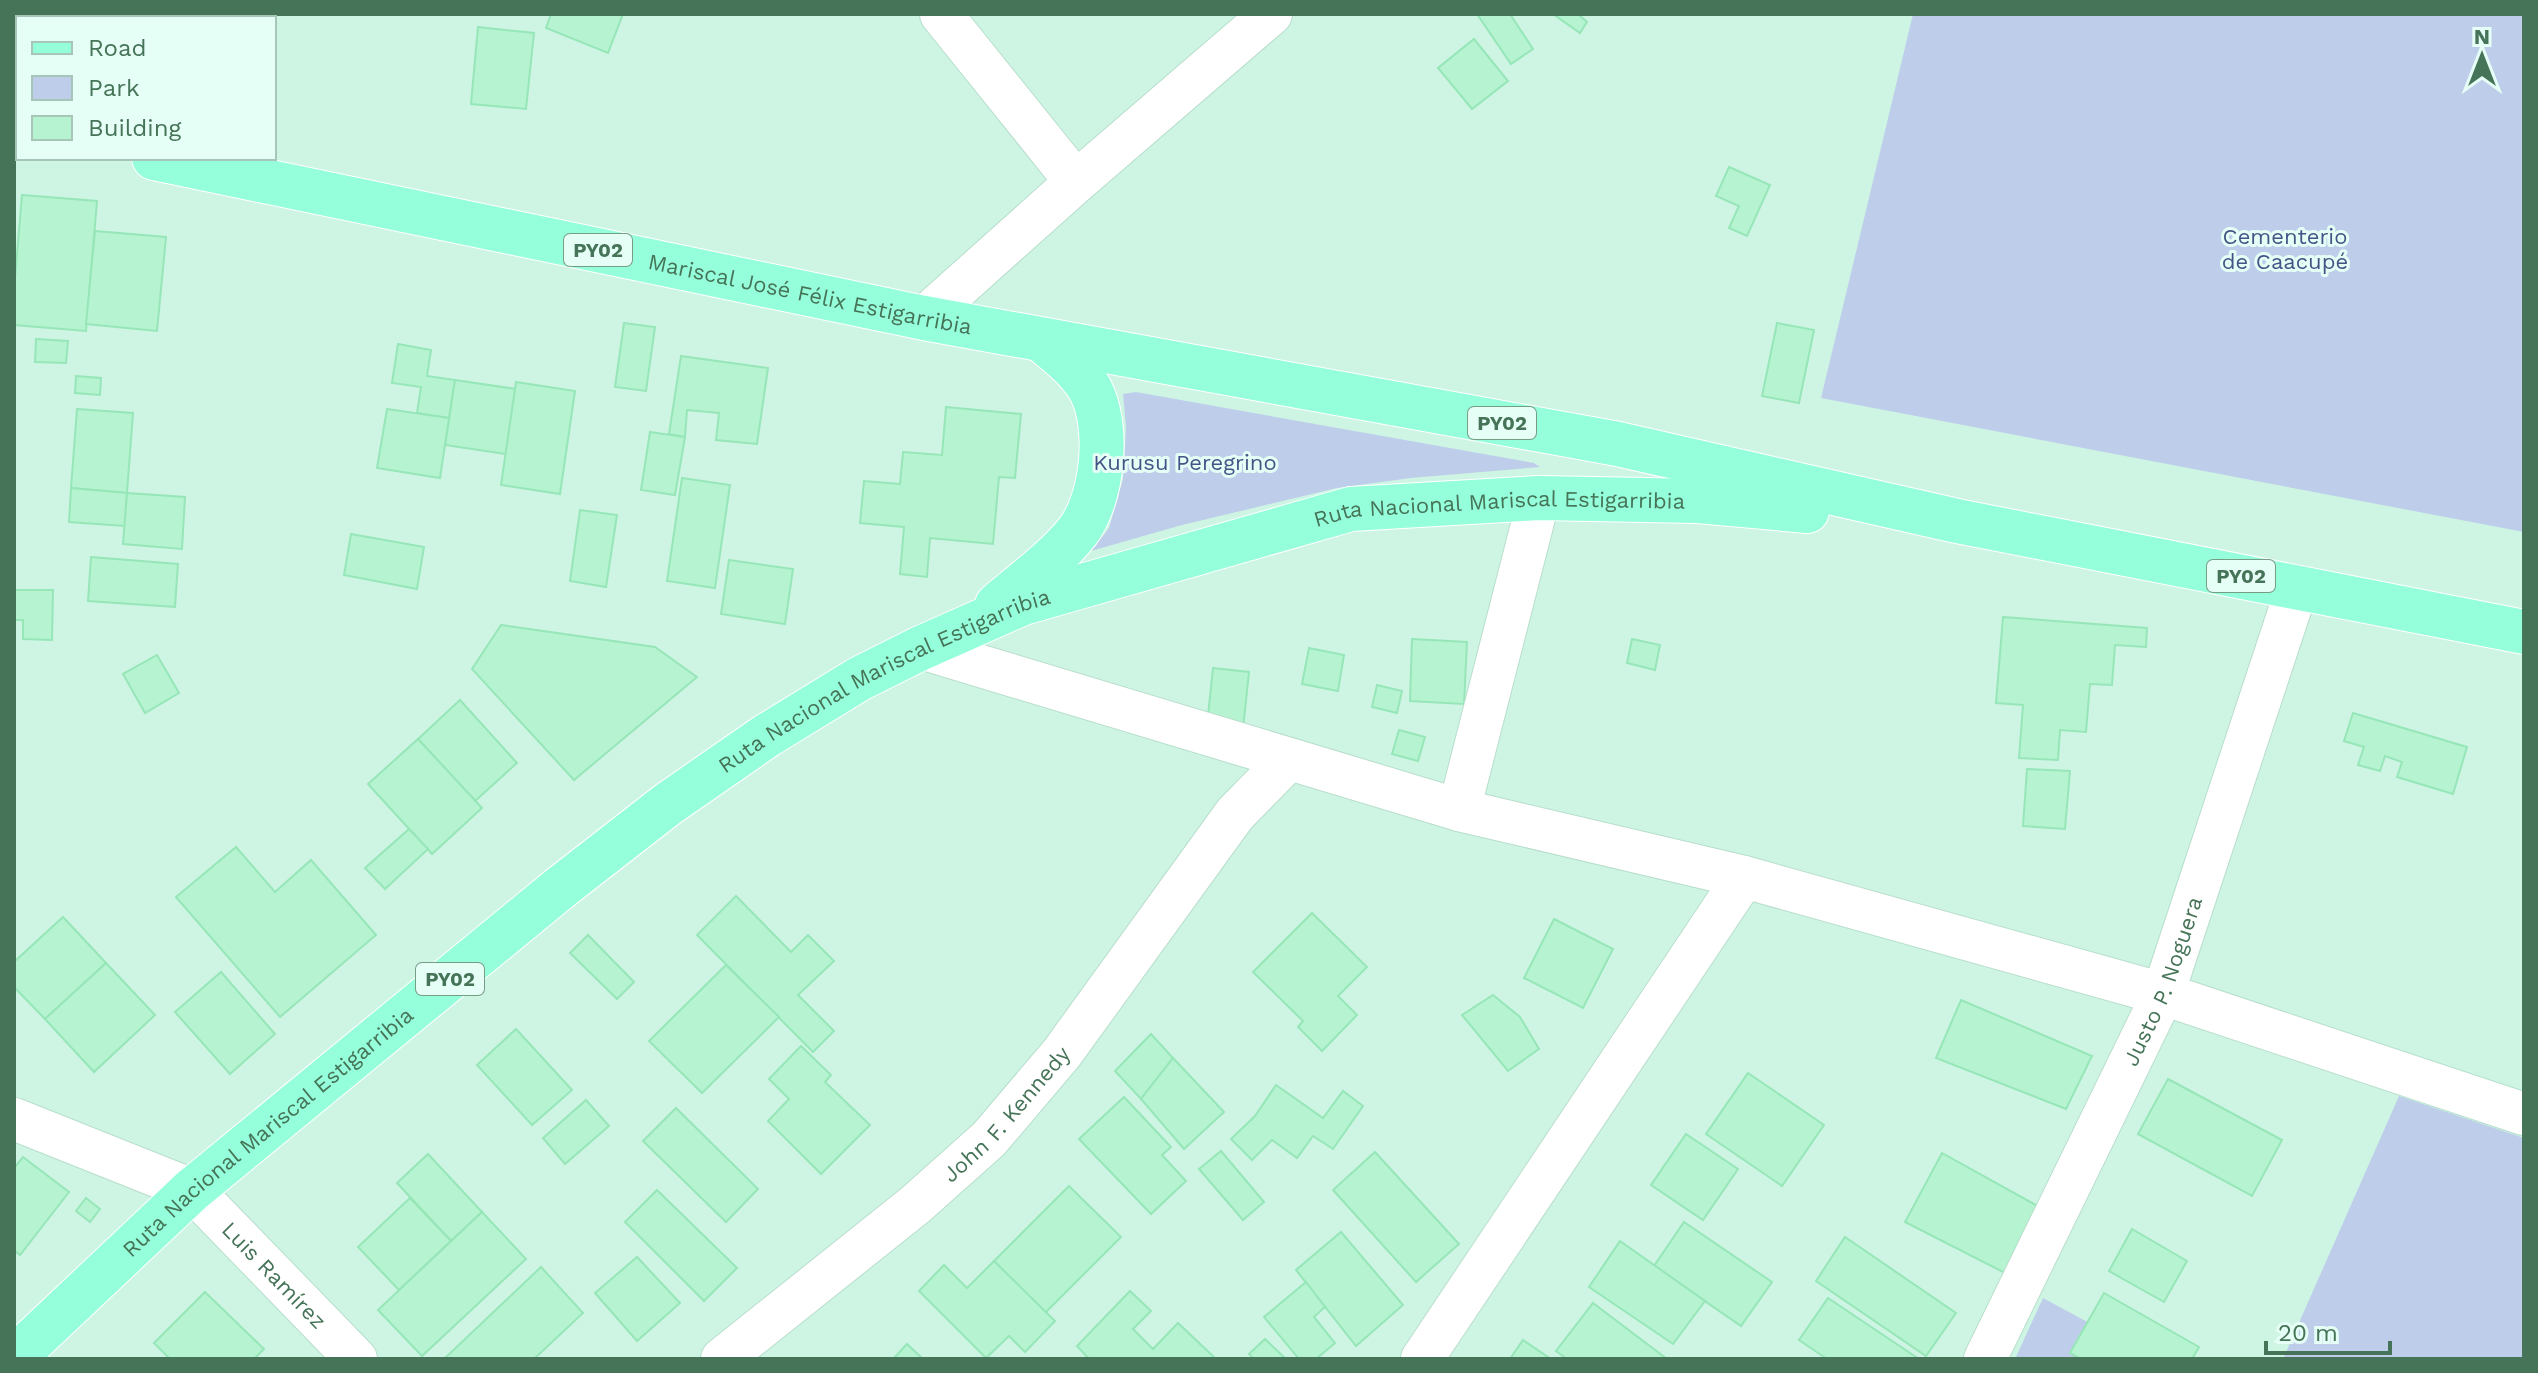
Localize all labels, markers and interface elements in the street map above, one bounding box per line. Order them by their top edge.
legend [16,16,276,160]
north arrow [2442,16,2522,96]
text: N [2474,24,2490,49]
text: Road [88,34,147,62]
text: Park [88,74,140,102]
text: Building [88,114,181,142]
park label: Cementerio de Caacupé [2222,224,2348,274]
road number: PY02 [564,234,632,266]
street label: Mariscal José Félix Estigarribia [646,249,974,339]
road number: PY02 [1468,407,1536,439]
park label: Kurusu Peregrino [1093,450,1277,475]
street label: Ruta Nacional Mariscal Estigarribia [1311,486,1685,532]
road number: PY02 [2207,560,2275,592]
street label: Ruta Nacional Mariscal Estigarribia [714,584,1053,778]
street label: Justo P. Noguera [2118,894,2207,1070]
road number: PY02 [416,963,484,995]
street label: Ruta Nacional Mariscal Estigarribia [117,1002,418,1262]
street label: John F. Kennedy [938,1041,1076,1187]
street label: Luis Ramírez [217,1217,331,1334]
scale bar [2266,1305,2390,1355]
text: 20 m [2278,1319,2338,1347]

